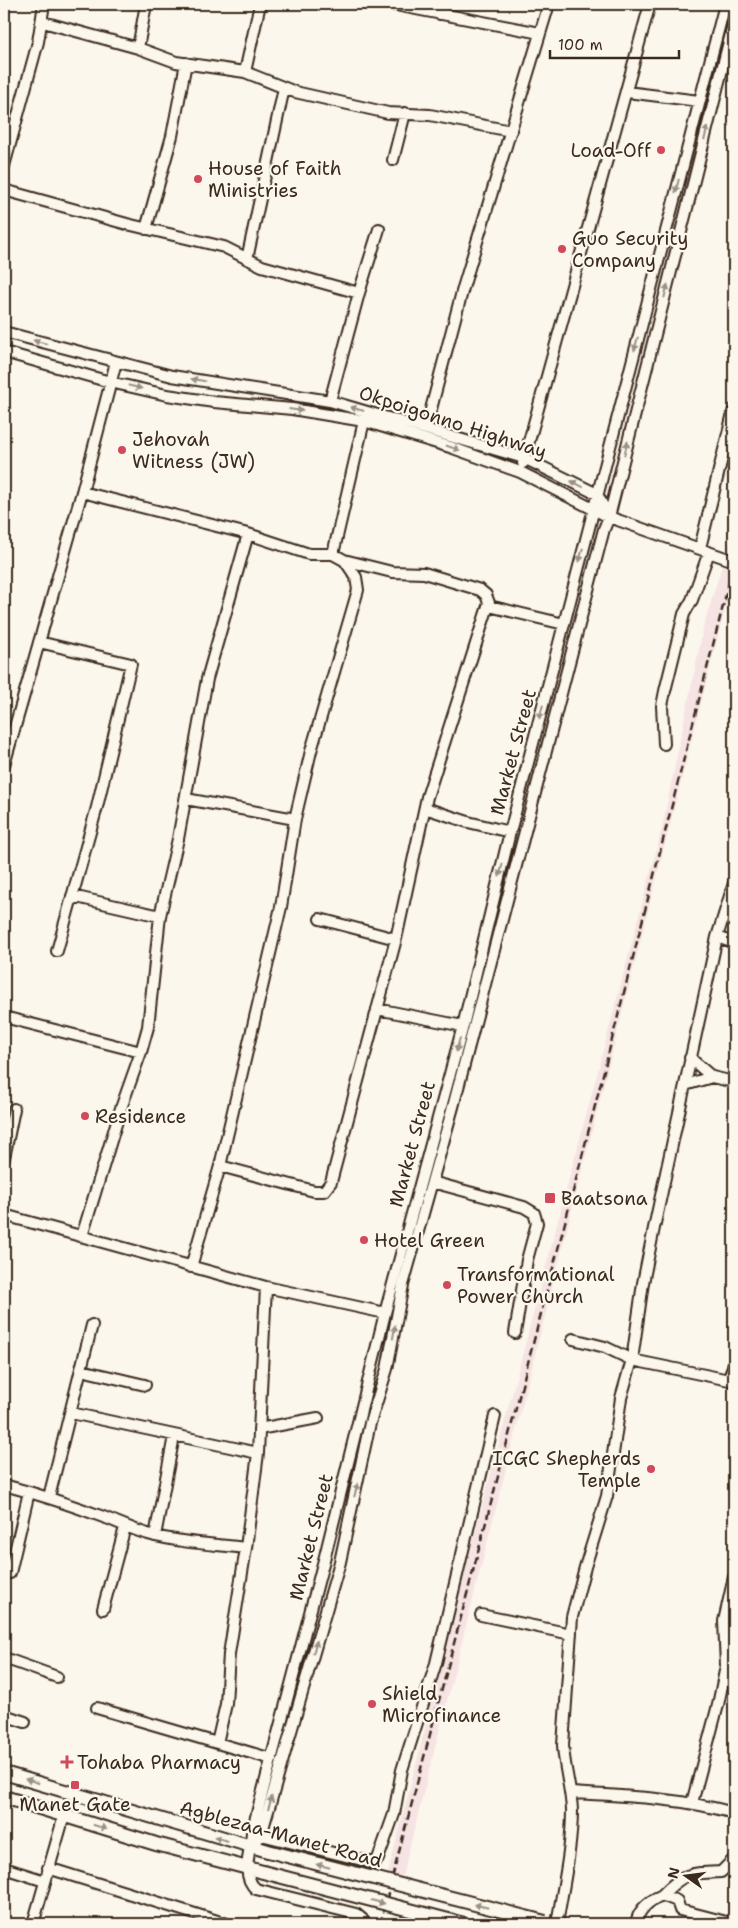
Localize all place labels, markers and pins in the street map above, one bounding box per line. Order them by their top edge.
place label: Load-Off [570,138,652,163]
marker: Load-Off [655,144,667,156]
place label: House of Faith Ministries [208,156,342,203]
marker: House of Faith Ministries [192,173,204,185]
place label: Guo Security Company [572,226,688,273]
marker: Guo Security Company [556,243,568,255]
place label: Jehovah Witness (JW) [132,427,255,474]
marker: Jehovah Witness (JW) [116,444,128,456]
place label: Residence [95,1104,186,1129]
marker: Residence [79,1110,91,1122]
place label: Baatsona [561,1186,648,1211]
marker: Baatsona [543,1191,557,1205]
place label: Hotel Green [374,1228,485,1253]
marker: Hotel Green [358,1234,370,1246]
place label: Transformational Power Church [457,1262,615,1309]
marker: Transformational Power Church [441,1279,453,1291]
place label: ICGC Shepherds Temple [492,1446,641,1493]
marker: ICGC Shepherds Temple [645,1463,657,1475]
place label: Shield Microfinance [382,1681,501,1728]
marker: Shield Microfinance [366,1698,378,1710]
place label: Tohaba Pharmacy [77,1750,241,1775]
marker: Tohaba Pharmacy [61,1756,73,1768]
marker: Manet Gate [69,1779,81,1791]
place label: Manet Gate [19,1792,131,1817]

